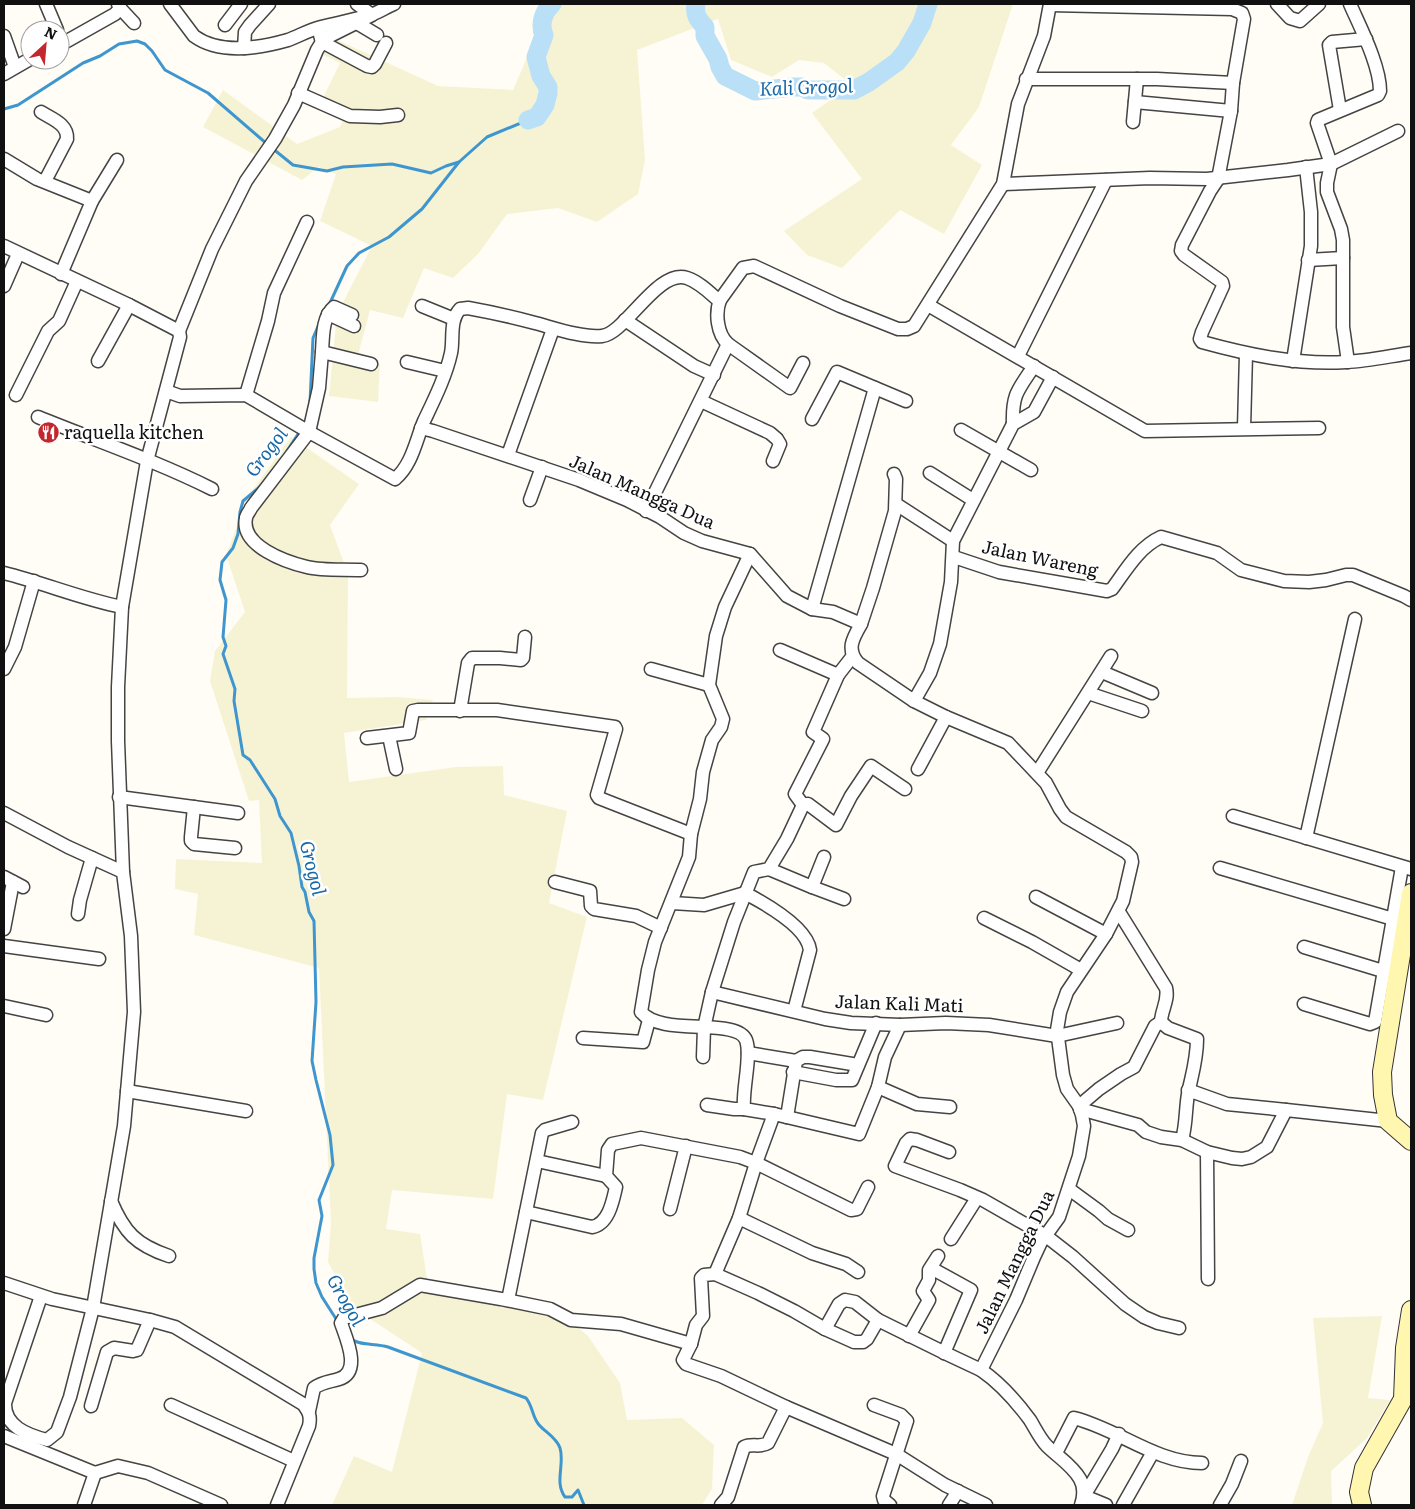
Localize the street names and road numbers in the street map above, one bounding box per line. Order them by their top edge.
street label: Jalan Mangga Dua [565,446,720,535]
street label: Jalan Wareng [980,532,1102,583]
street label: Jalan Kali Mati [834,987,964,1018]
street label: Jalan Mangga Dua [967,1184,1060,1338]

